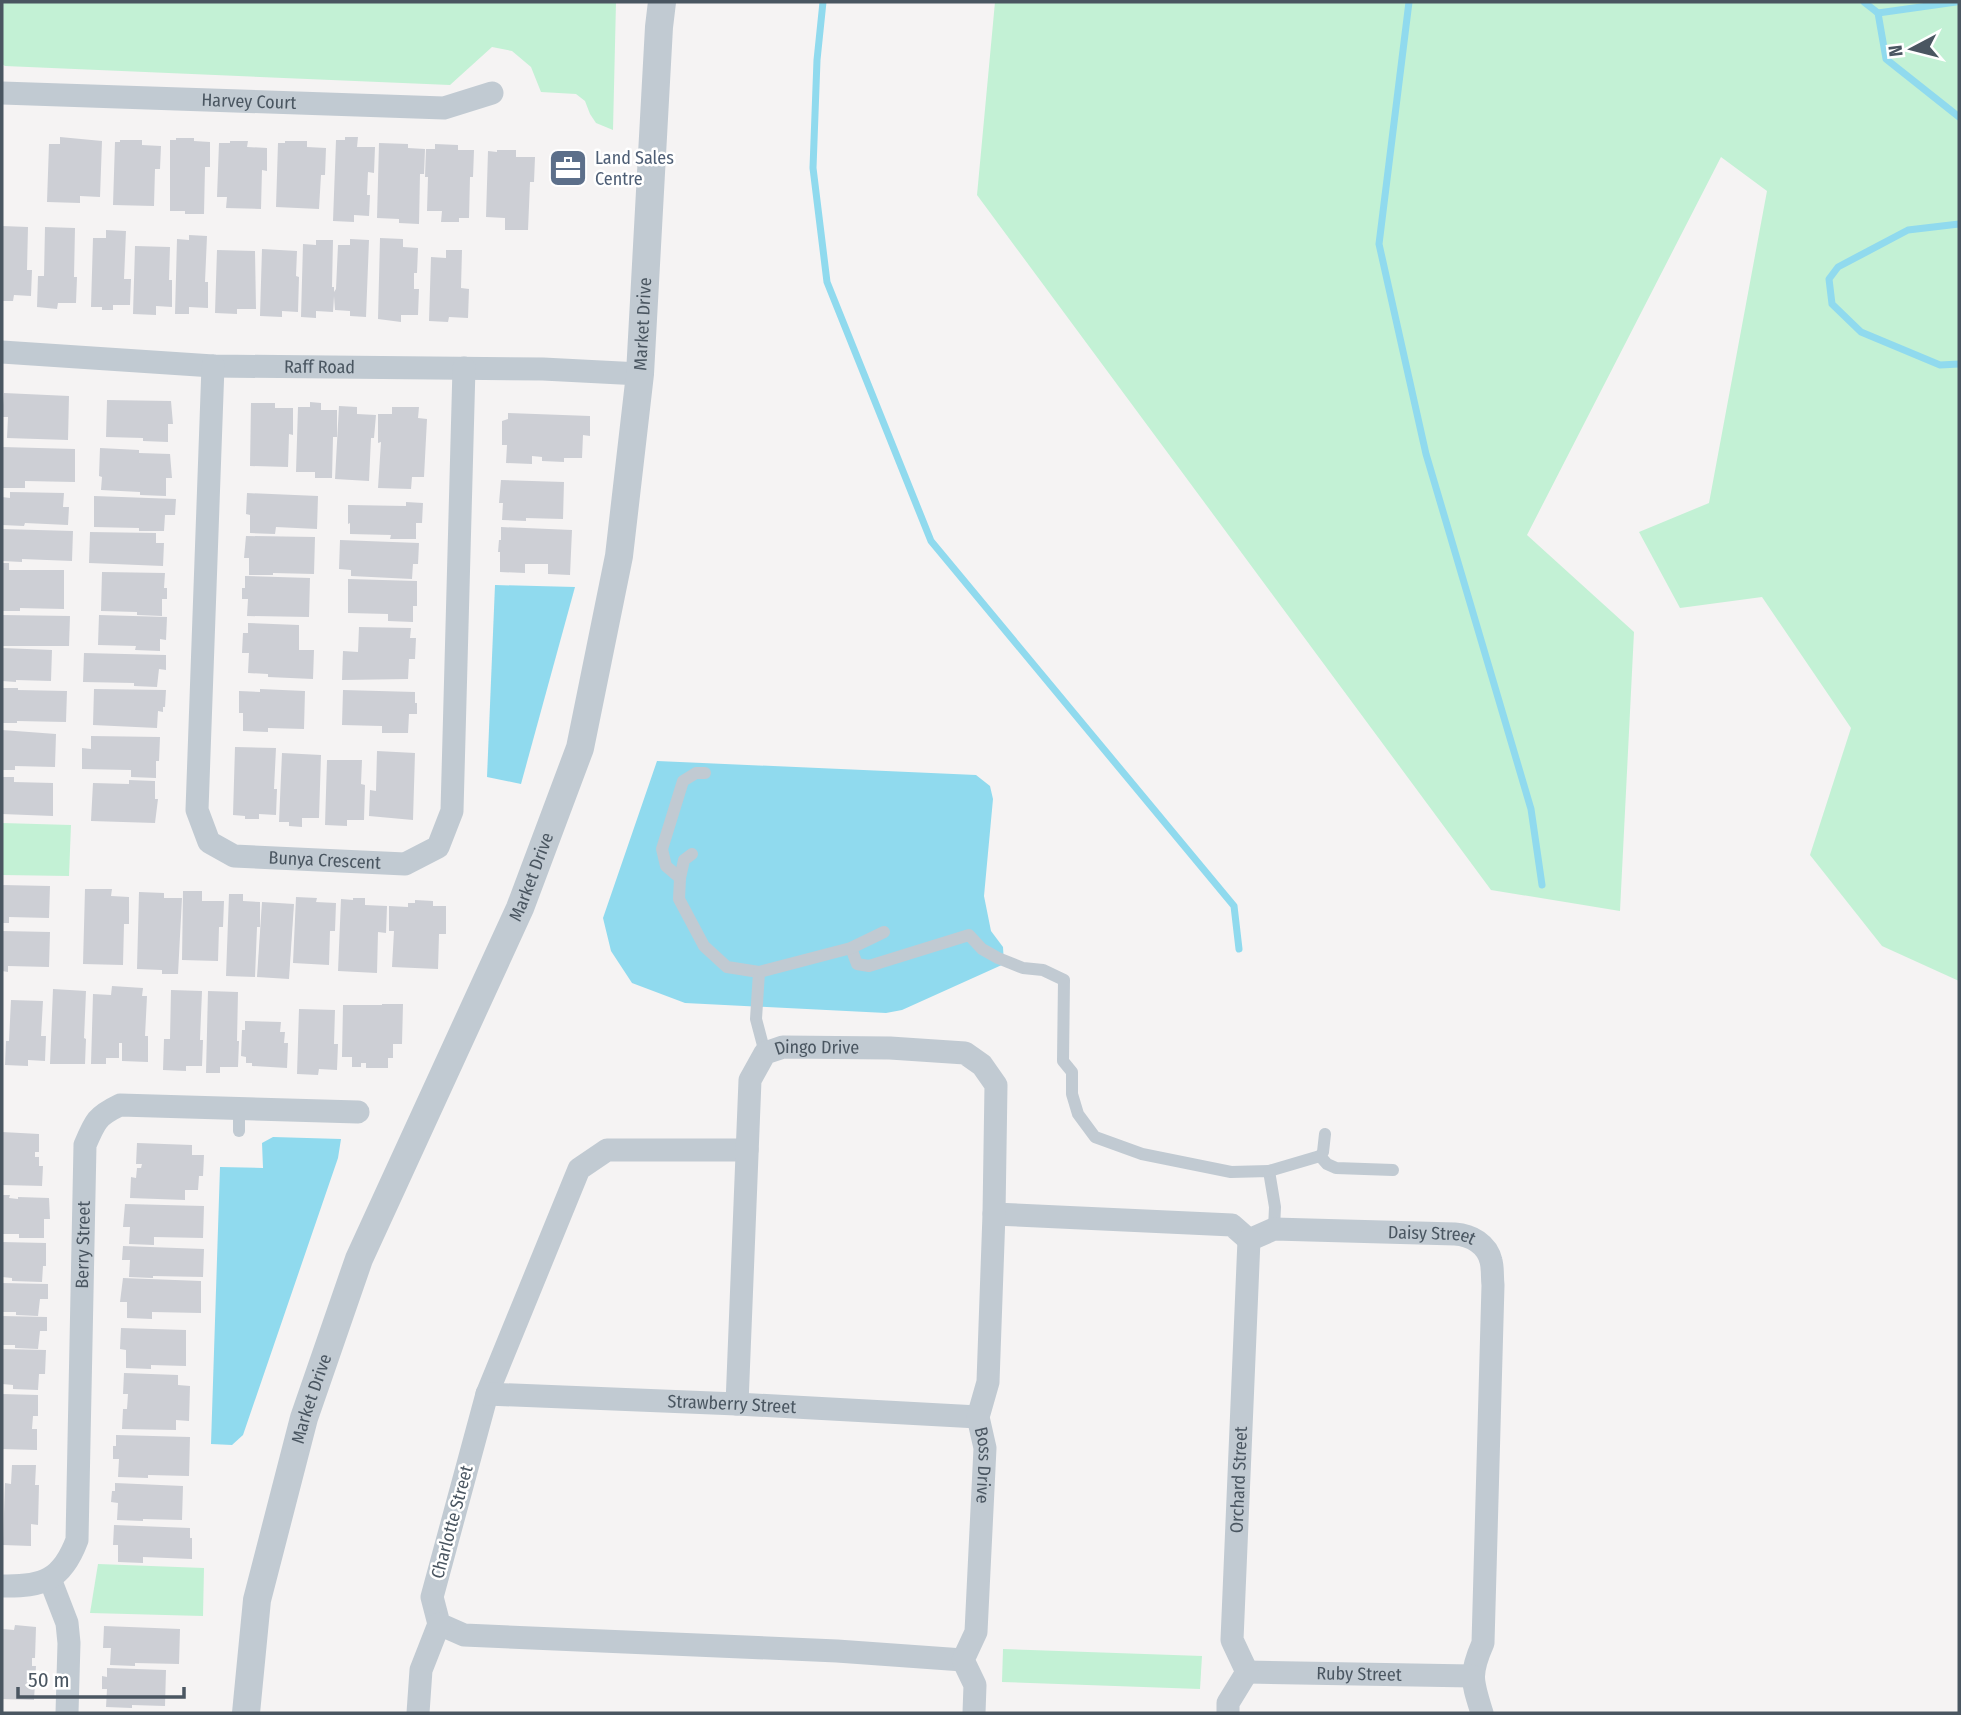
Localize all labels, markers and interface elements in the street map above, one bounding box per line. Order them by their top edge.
north arrow [1877,14,1947,84]
text: N [1884,44,1908,58]
street label: Harvey Court [201,89,297,114]
office icon: Land Sales Centre [547,147,589,189]
place label: Land Sales Centre [595,147,674,190]
street label: Market Drive [629,277,656,371]
street label: Raff Road [284,356,355,378]
street label: Market Drive [504,829,558,925]
street label: Bunya Crescent [268,847,382,874]
street label: Dingo Drive [772,1036,859,1060]
street label: Berry Street [71,1200,95,1289]
street label: Daisy Street [1388,1221,1480,1250]
street label: Market Drive [287,1351,336,1446]
street label: Strawberry Street [667,1390,797,1418]
street label: Boss Drive [970,1425,996,1504]
street label: Orchard Street [1226,1426,1252,1534]
street label: Charlotte Street [426,1463,478,1581]
scale bar [18,1656,184,1700]
street label: Ruby Street [1316,1662,1402,1686]
text: 50 m [28,1667,70,1693]

